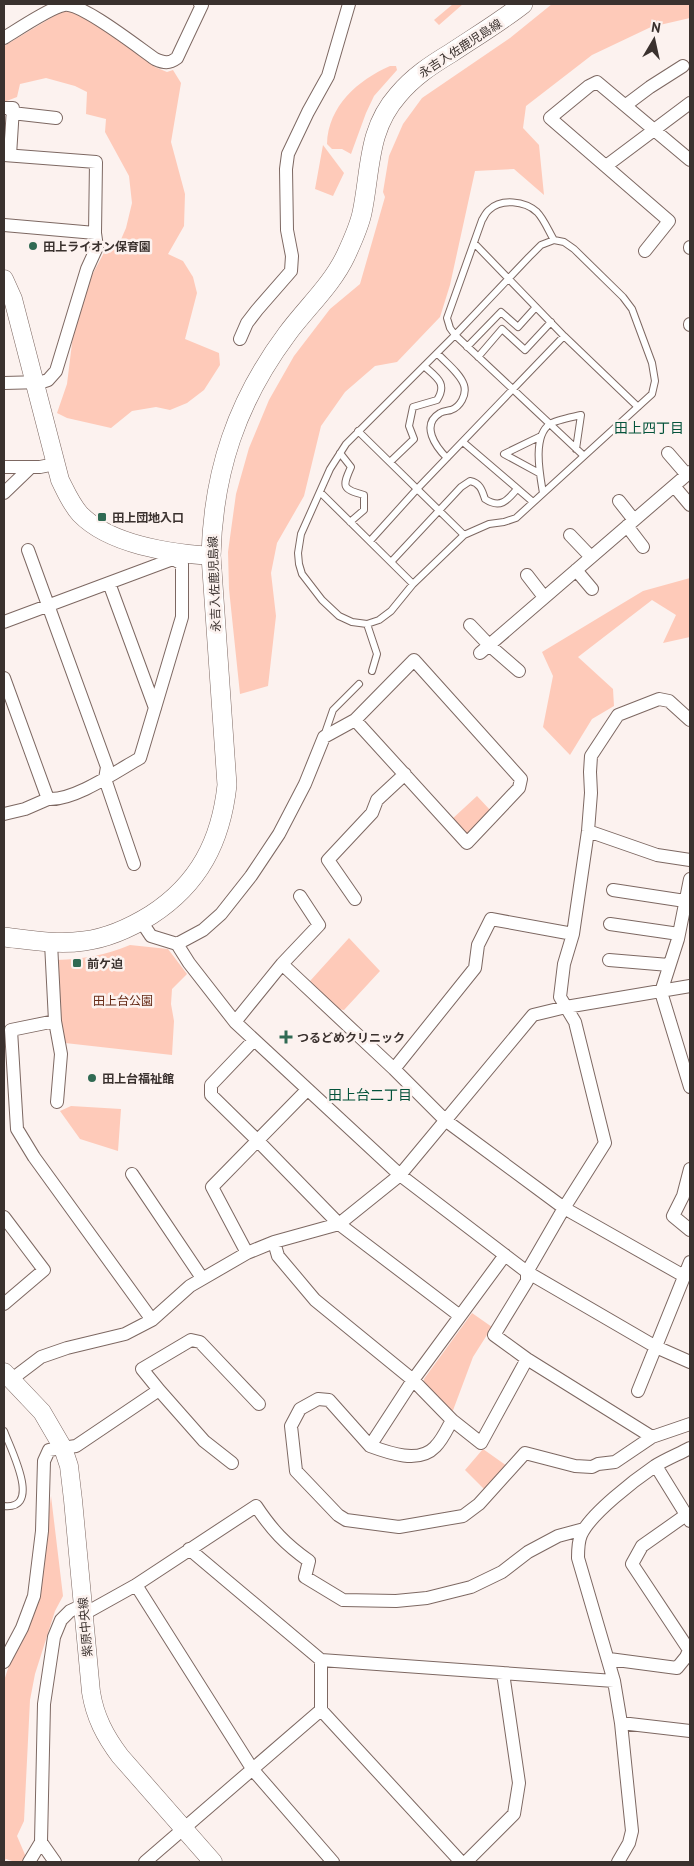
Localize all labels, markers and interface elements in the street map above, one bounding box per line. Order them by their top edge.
north arrow [629,15,679,65]
street label: 永吉入佐鹿児島線 [416,16,504,80]
text: N [650,18,662,37]
place label: 田上ライオン保育園 [43,239,151,254]
marker: 田上ライオン保育園 [27,240,39,252]
district label: 田上四丁目 [614,419,684,437]
place label: 田上団地入口 [112,510,184,525]
marker: 田上団地入口 [96,511,108,523]
street label: 永吉入佐鹿児島線 [205,536,223,632]
place label: 前ケ迫 [87,956,123,971]
marker: 前ケ迫 [71,957,83,969]
park label: 田上台公園 [93,993,153,1008]
marker: つるどめクリニック [279,1030,293,1044]
place label: つるどめクリニック [297,1030,405,1045]
place label: 田上台福祉館 [102,1071,174,1086]
marker: 田上台福祉館 [86,1072,98,1084]
district label: 田上台二丁目 [328,1086,412,1104]
street label: 紫原中央線 [75,1596,95,1658]

